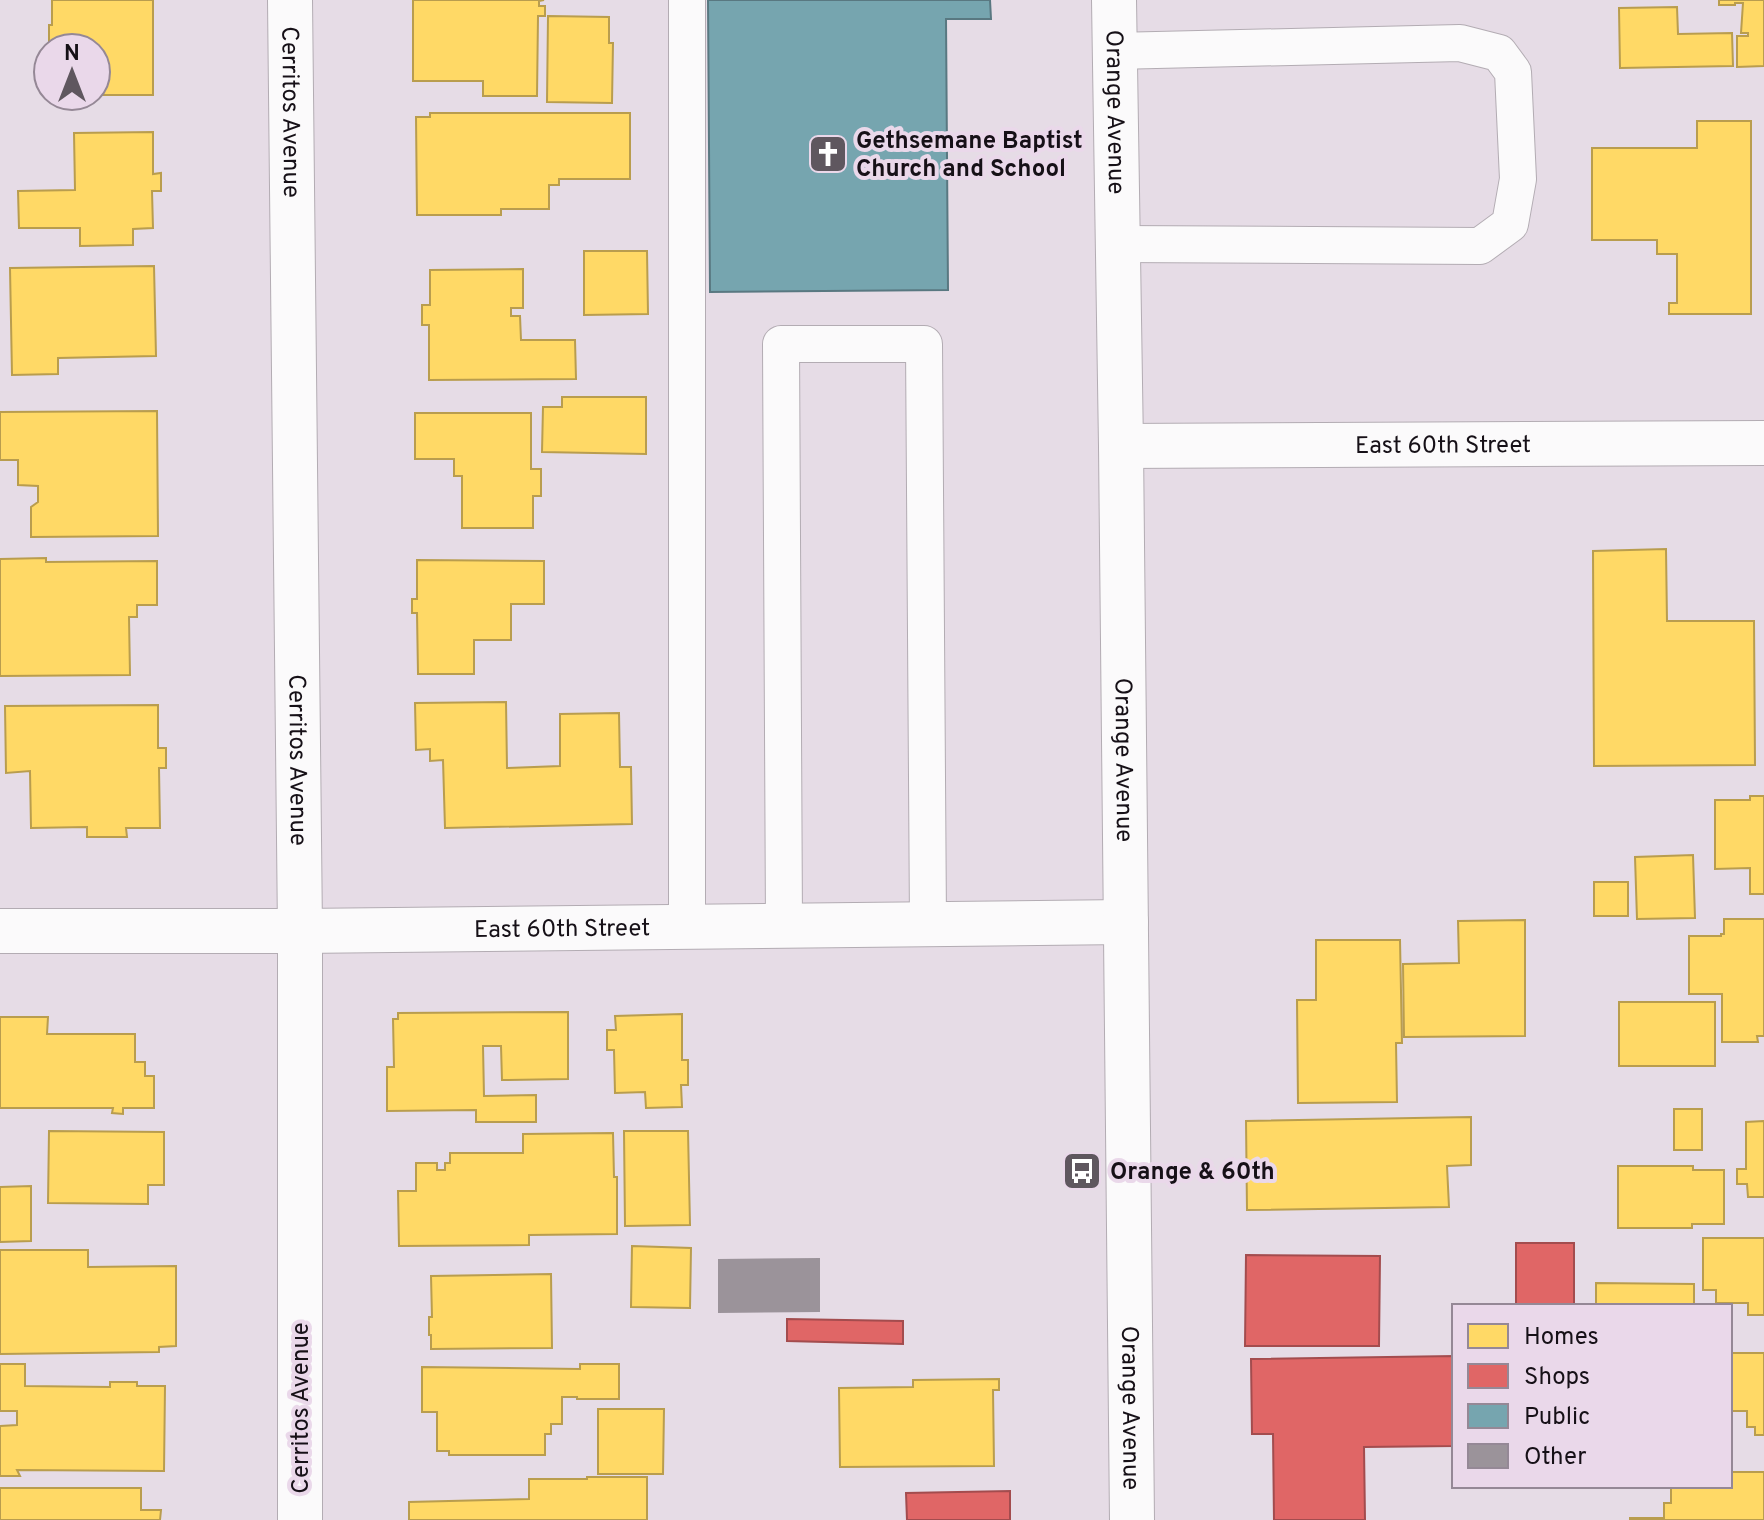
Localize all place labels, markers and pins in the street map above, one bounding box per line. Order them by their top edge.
place label: Gethsemane Baptist Church and School [856,127,1083,185]
church icon: Gethsemane Baptist Church and School [807,133,849,175]
bus stop icon: Orange & 60th [1061,1150,1103,1192]
place label: Orange & 60th [1110,1158,1275,1188]

